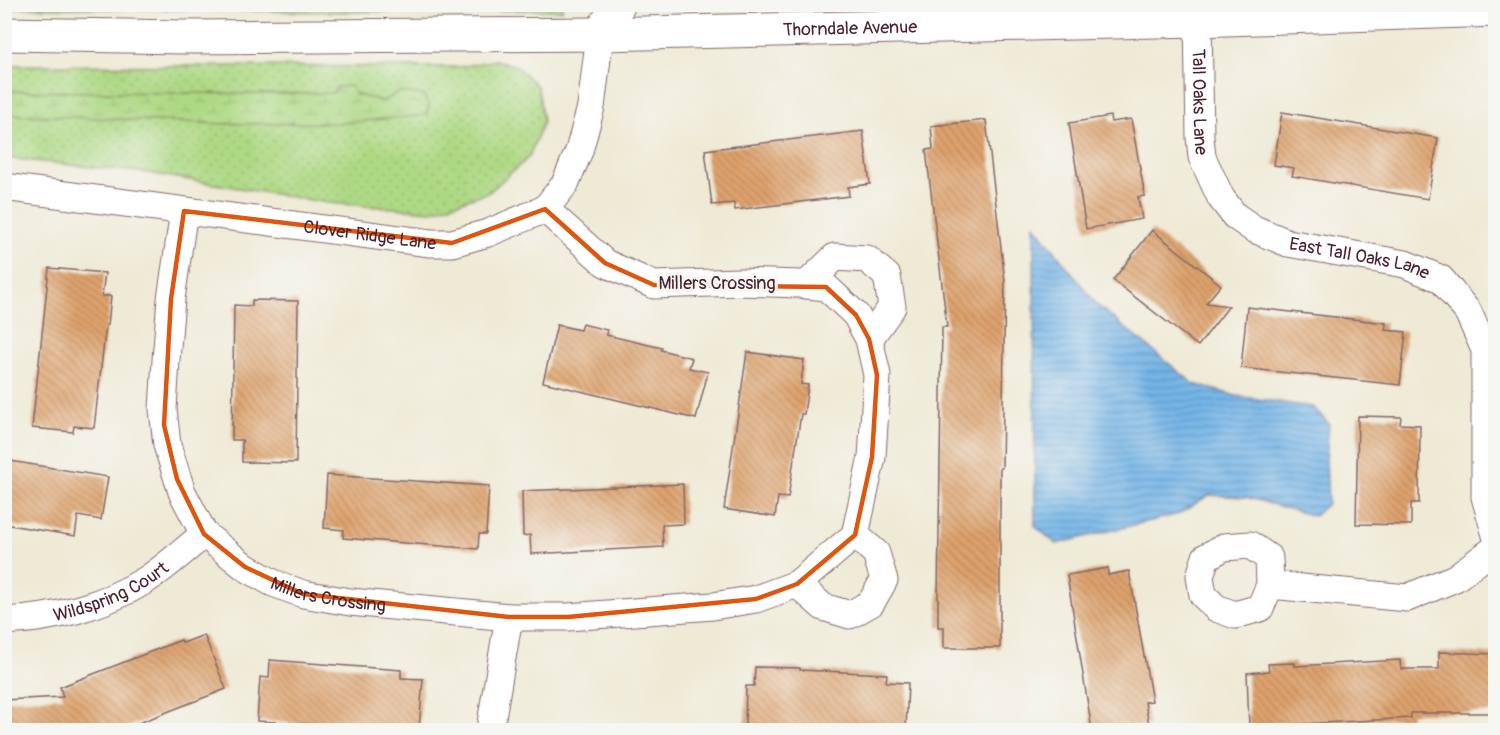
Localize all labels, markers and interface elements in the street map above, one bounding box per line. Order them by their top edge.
street label: Thorndale Avenue [782,15,918,41]
street label: Tall Oaks Lane [1187,49,1213,156]
street label: Clover Ridge Lane [302,215,436,255]
street label: East Tall Oaks Lane [1287,232,1433,285]
street label: Millers Crossing [658,272,776,295]
street label: Wildspring Court [51,556,174,627]
street label: Millers Crossing [267,572,387,617]

